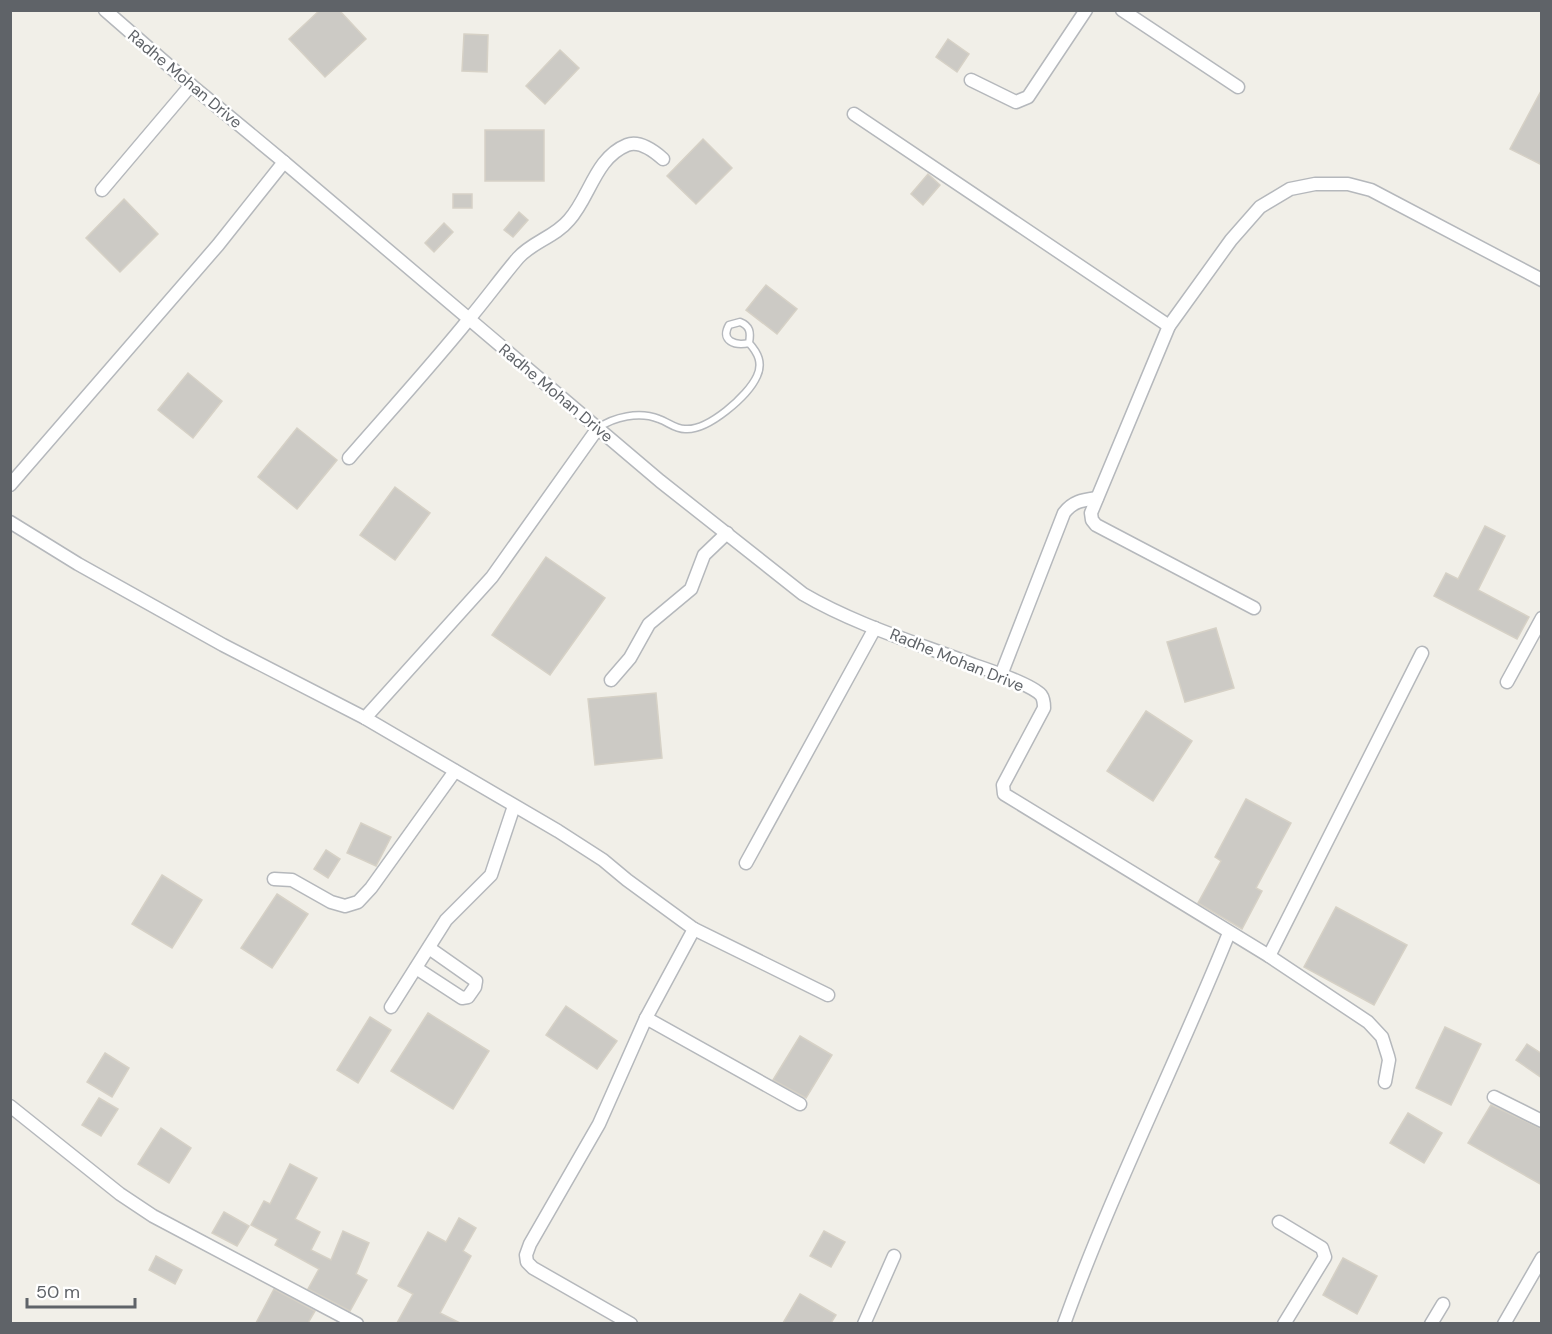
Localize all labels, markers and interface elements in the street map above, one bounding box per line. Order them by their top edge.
street label: Radhe Mohan Drive [124,25,246,133]
street label: Radhe Mohan Drive [495,339,617,447]
street label: Radhe Mohan Drive [887,624,1027,696]
scale bar [27,1271,135,1309]
text: 50 m [36,1280,80,1304]

